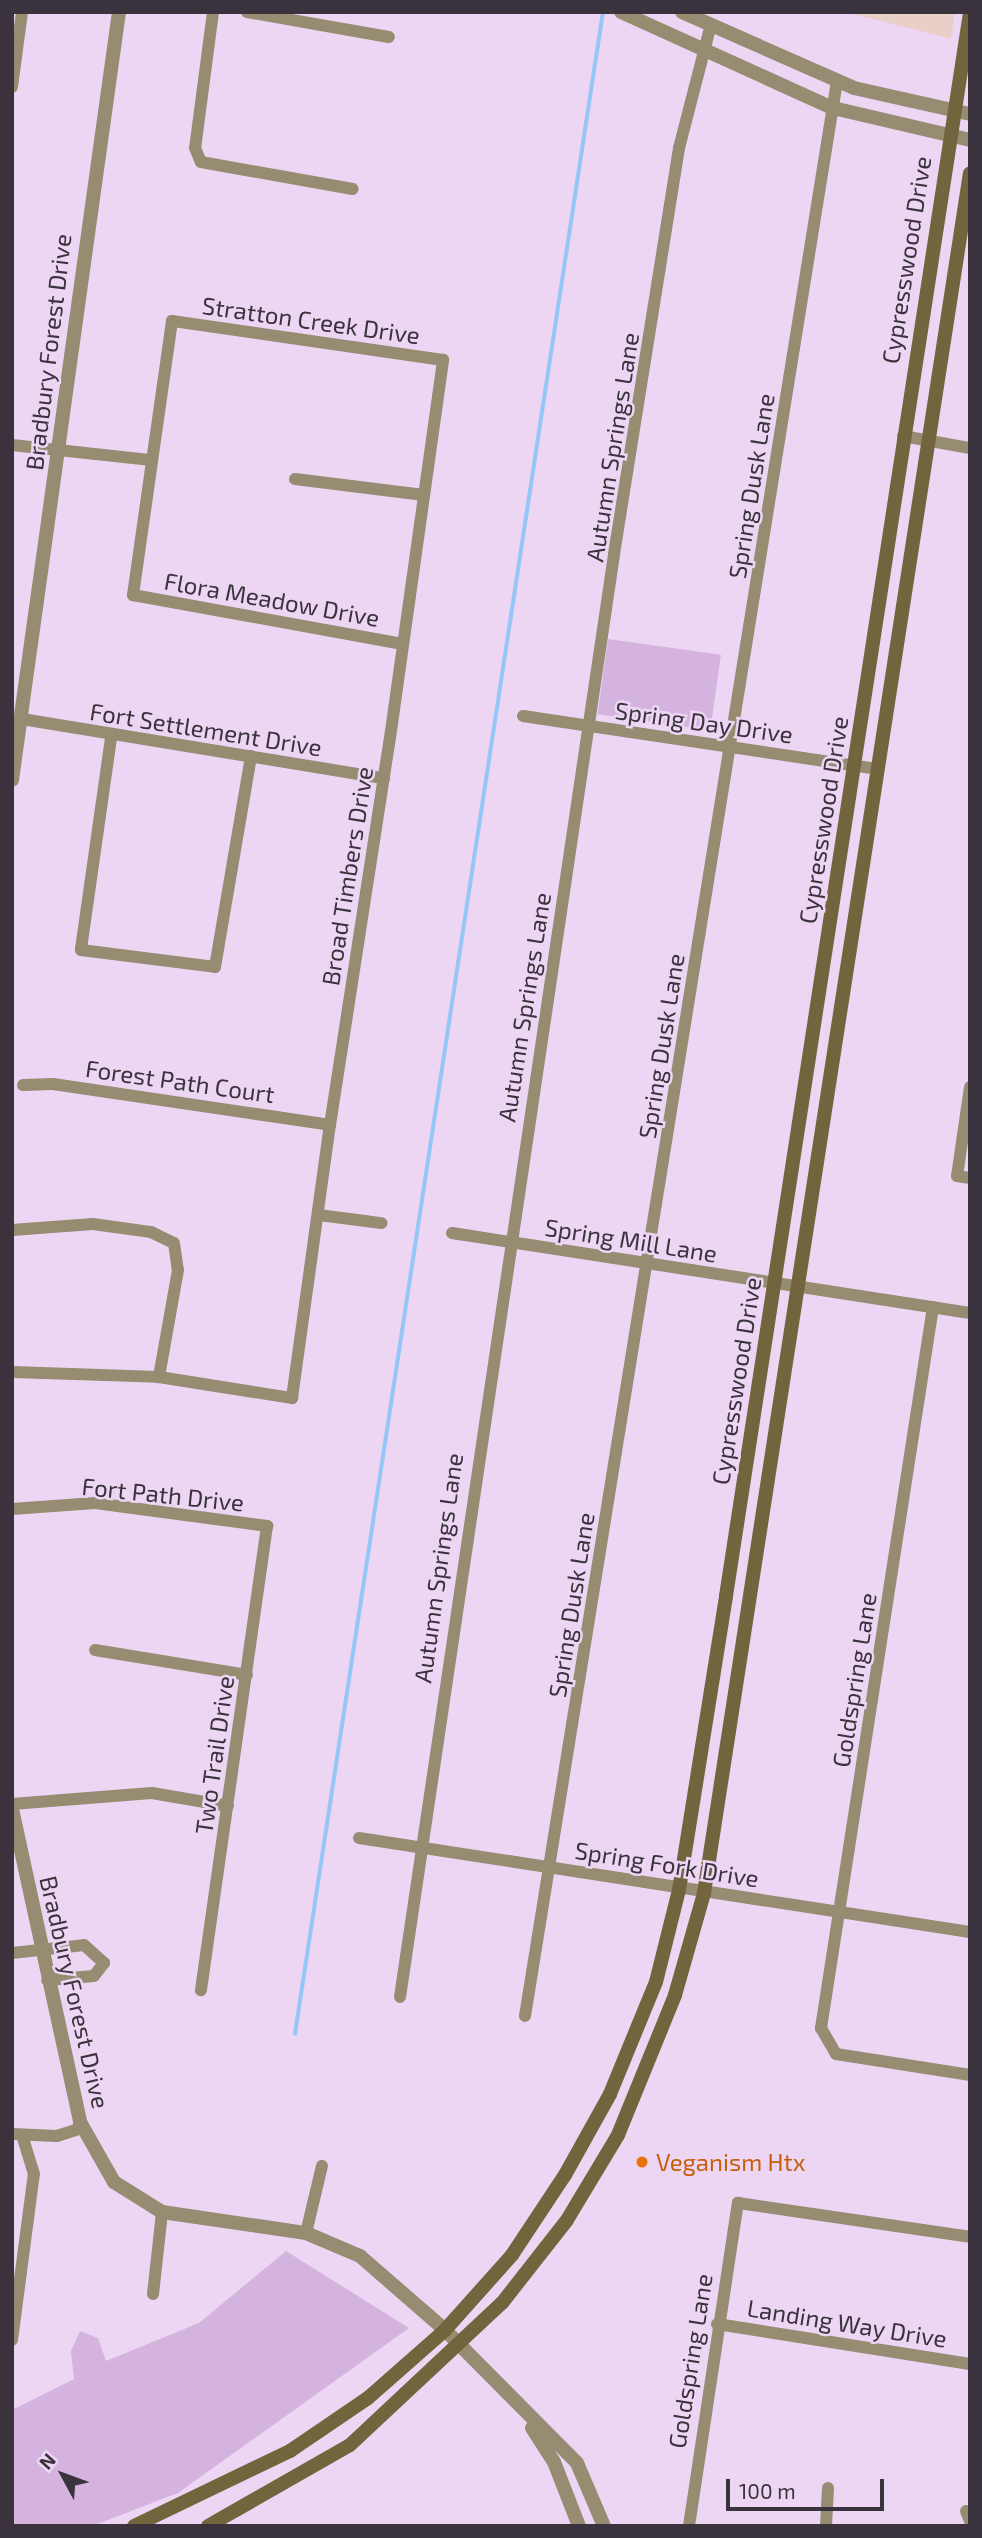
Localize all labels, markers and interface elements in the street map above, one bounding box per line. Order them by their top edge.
street label: Cypresswood Drive [875,154,937,366]
street label: Bradbury Forest Drive [19,232,77,472]
street label: Stratton Creek Drive [200,290,422,350]
street label: Autumn Springs Lane [580,330,644,564]
street label: Spring Dusk Lane [722,391,780,581]
street label: Flora Meadow Drive [162,566,382,632]
street label: Spring Day Drive [613,695,795,749]
street label: Fort Settlement Drive [88,696,324,762]
street label: Cypresswood Drive [792,714,854,926]
street label: Broad Timbers Drive [315,764,379,988]
street label: Autumn Springs Lane [492,890,556,1124]
street label: Spring Dusk Lane [632,951,690,1141]
street label: Forest Path Court [84,1053,276,1109]
street label: Spring Mill Lane [543,1212,719,1268]
street label: Cypresswood Drive [705,1275,767,1487]
street label: Autumn Springs Lane [408,1451,468,1685]
street label: Fort Path Drive [80,1471,246,1517]
street label: Spring Dusk Lane [542,1510,600,1700]
street label: Goldspring Lane [826,1591,882,1769]
street label: Two Trail Drive [189,1673,239,1837]
street label: Spring Fork Drive [573,1835,761,1893]
street label: Bradbury Forest Drive [34,1873,116,2111]
place label: Veganism Htx [656,2148,805,2176]
marker: Veganism Htx [634,2154,650,2170]
street label: Goldspring Lane [662,2272,718,2450]
street label: Landing Way Drive [745,2293,949,2353]
north arrow [28,2440,98,2510]
text: N [34,2448,60,2474]
scale bar [730,2464,888,2508]
text: 100 m [739,2478,796,2503]

